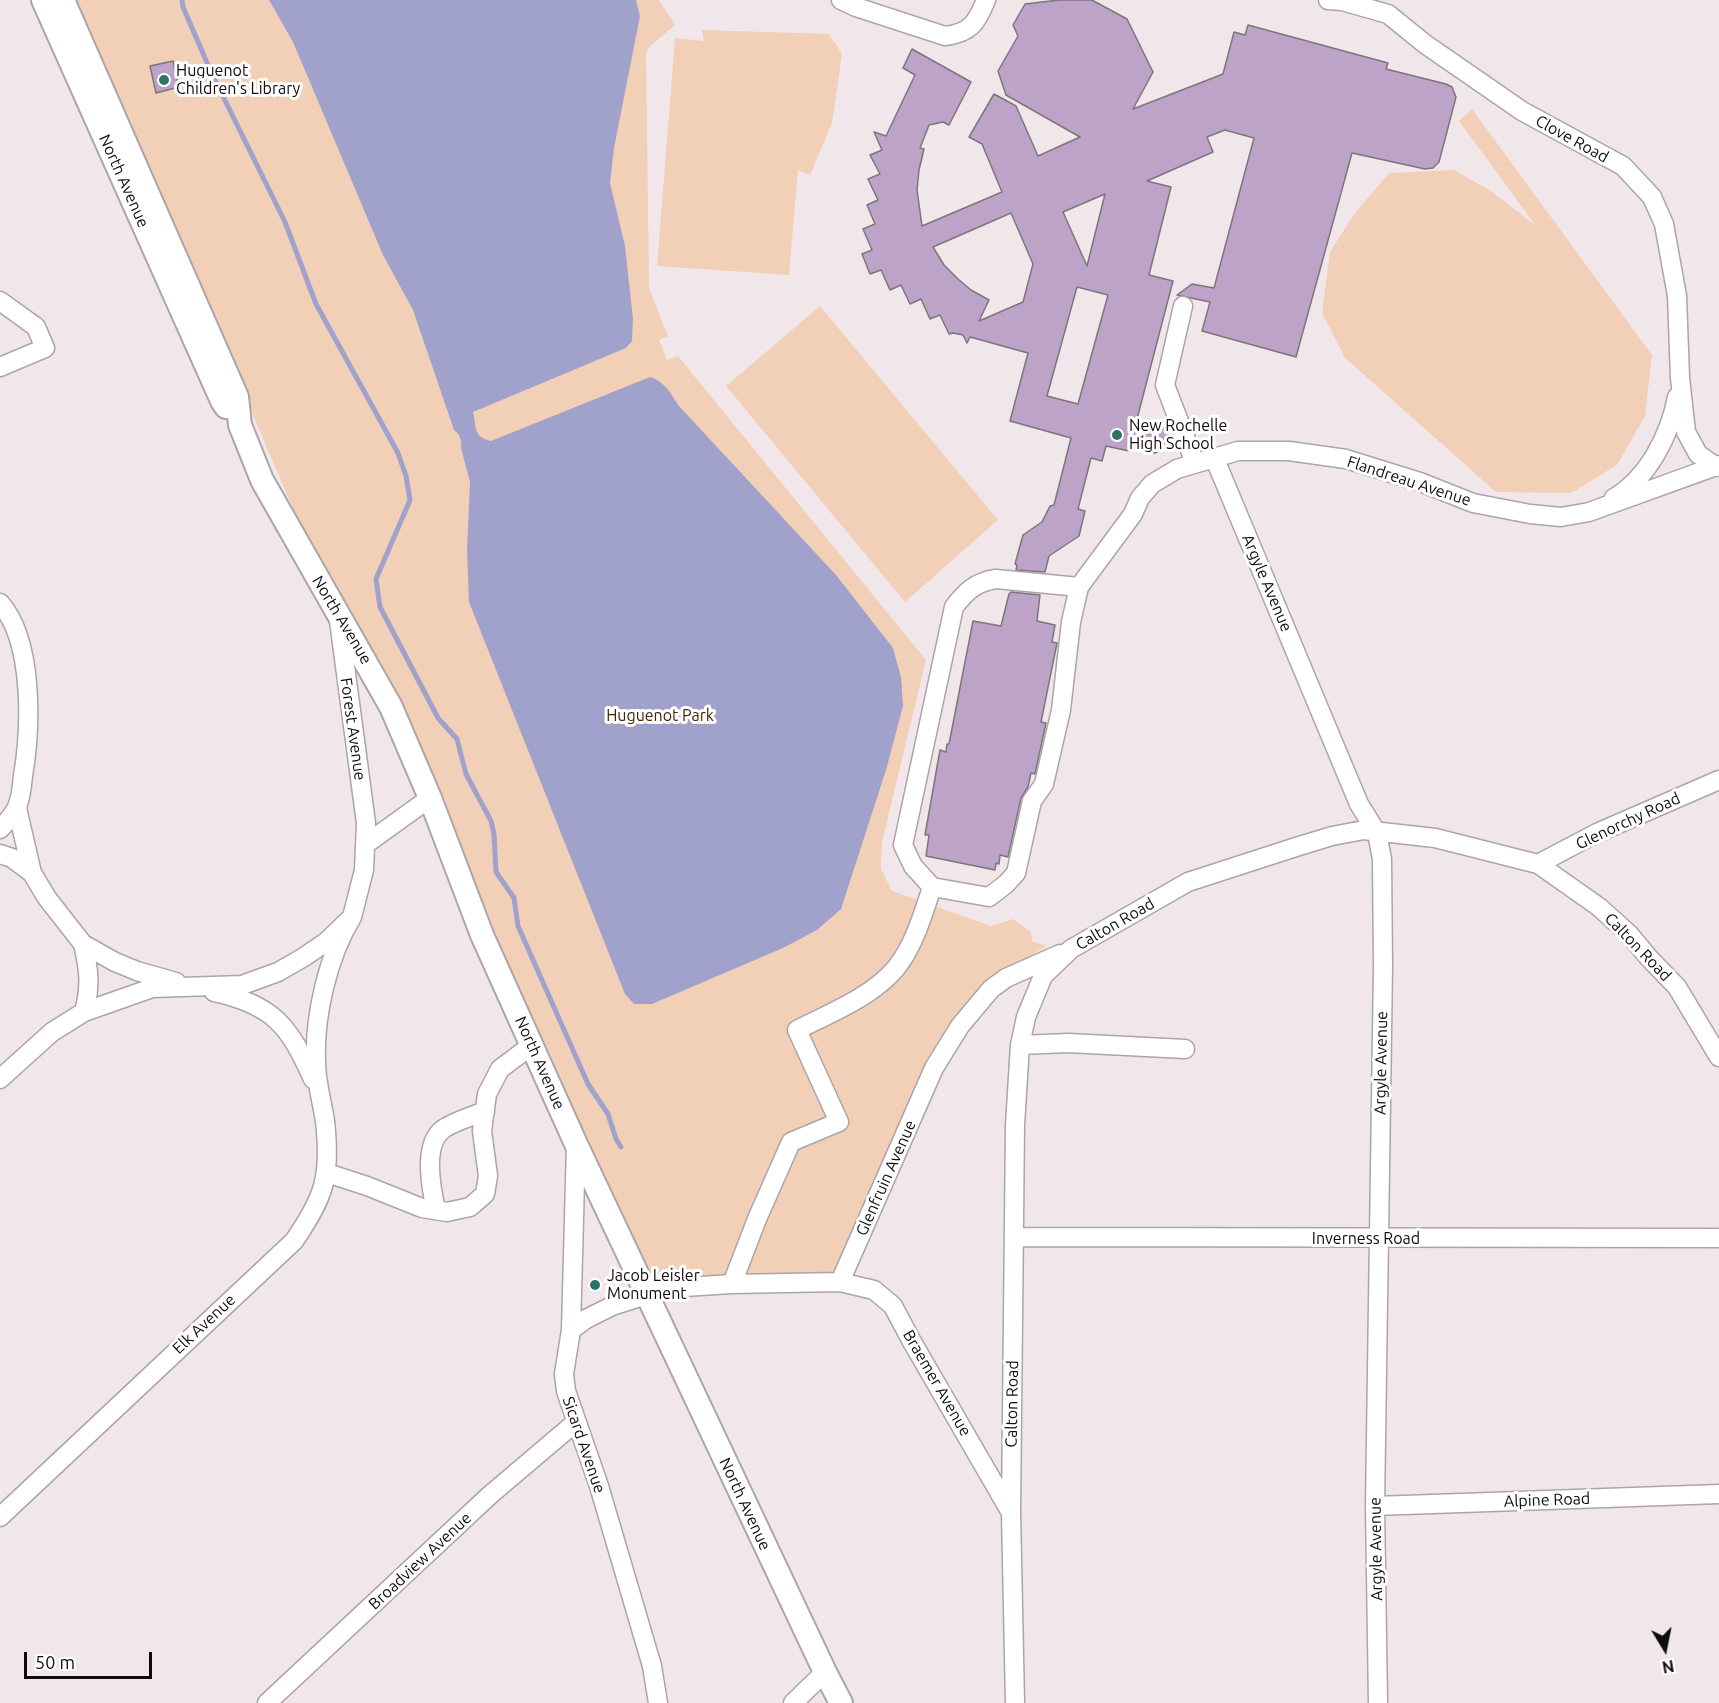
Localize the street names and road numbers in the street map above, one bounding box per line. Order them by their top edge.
street label: Clove Road [1532,111,1612,167]
street label: North Avenue [95,131,153,231]
street label: Flandreau Avenue [1345,452,1473,510]
street label: Argyle Avenue [1238,531,1296,635]
street label: North Avenue [308,572,376,668]
street label: Forest Avenue [336,676,370,782]
street label: Glenorchy Road [1573,788,1683,854]
street label: Calton Road [1072,894,1158,954]
street label: Calton Road [1601,909,1675,985]
street label: Argyle Avenue [1370,1011,1392,1115]
street label: North Avenue [511,1013,569,1113]
street label: Glenfruin Avenue [852,1117,920,1239]
street label: Inverness Road [1312,1229,1420,1249]
street label: Elk Avenue [169,1290,239,1358]
street label: Braemer Avenue [899,1326,975,1440]
street label: Calton Road [1002,1360,1022,1448]
street label: Sicard Avenue [559,1394,609,1496]
street label: North Avenue [715,1455,775,1553]
street label: Alpine Road [1504,1489,1590,1511]
street label: Argyle Avenue [1365,1497,1387,1601]
street label: Broadview Avenue [365,1508,475,1614]

